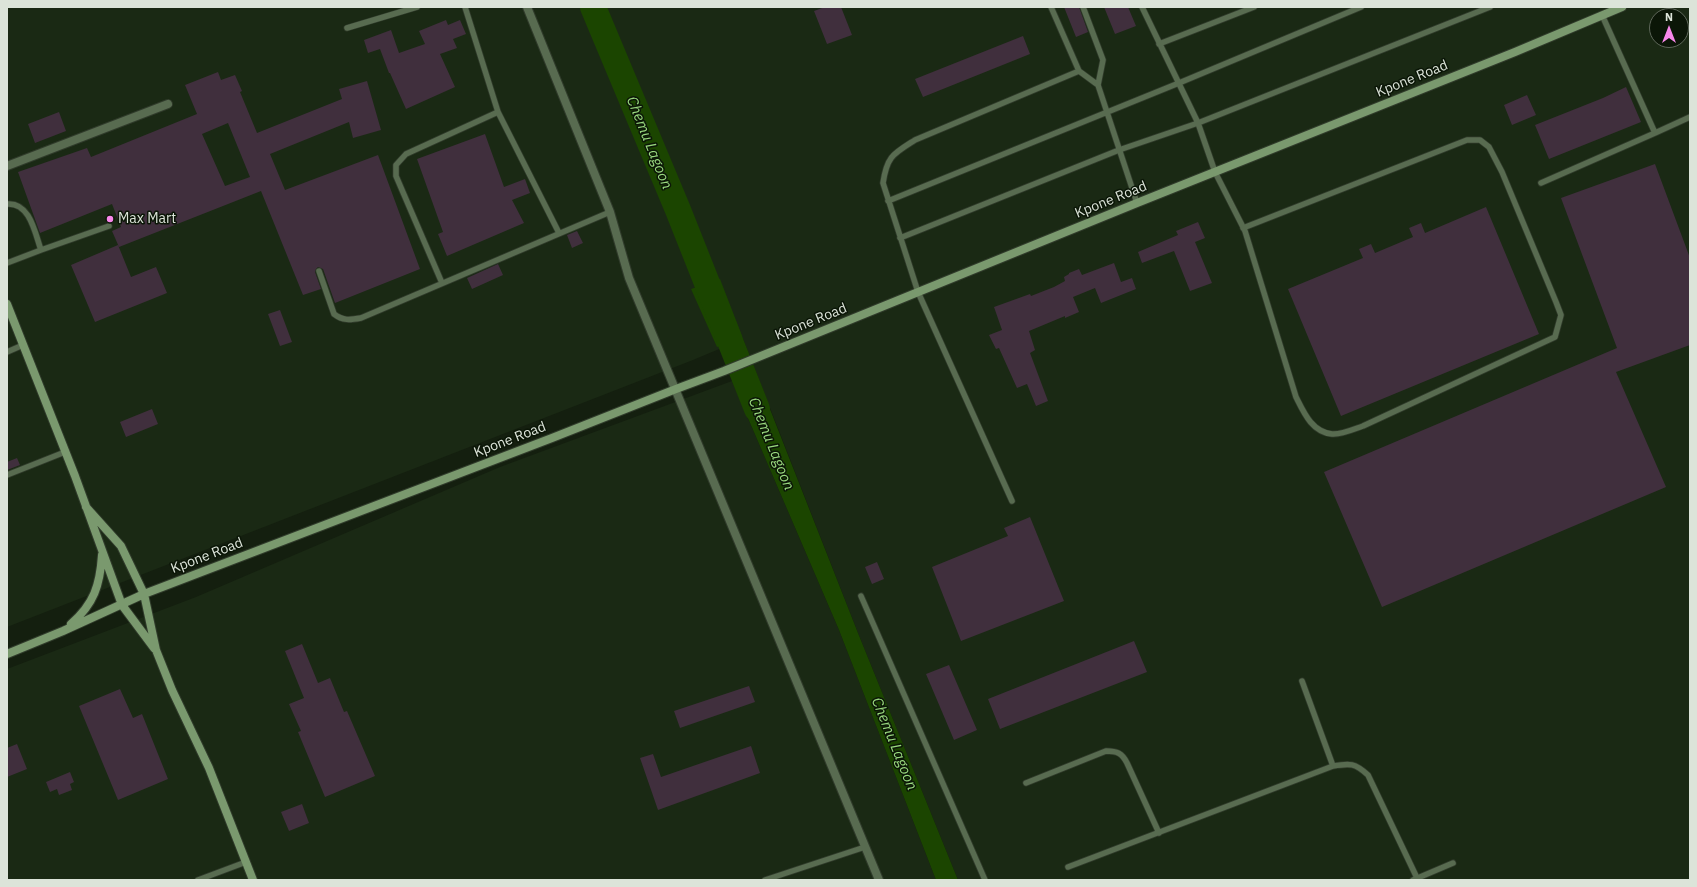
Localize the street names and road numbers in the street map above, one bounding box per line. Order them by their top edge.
street label: Kpone Road [1374,57,1450,101]
street label: Kpone Road [1073,178,1149,222]
street label: Kpone Road [773,300,849,344]
street label: Kpone Road [472,419,548,461]
street label: Kpone Road [169,535,245,577]

